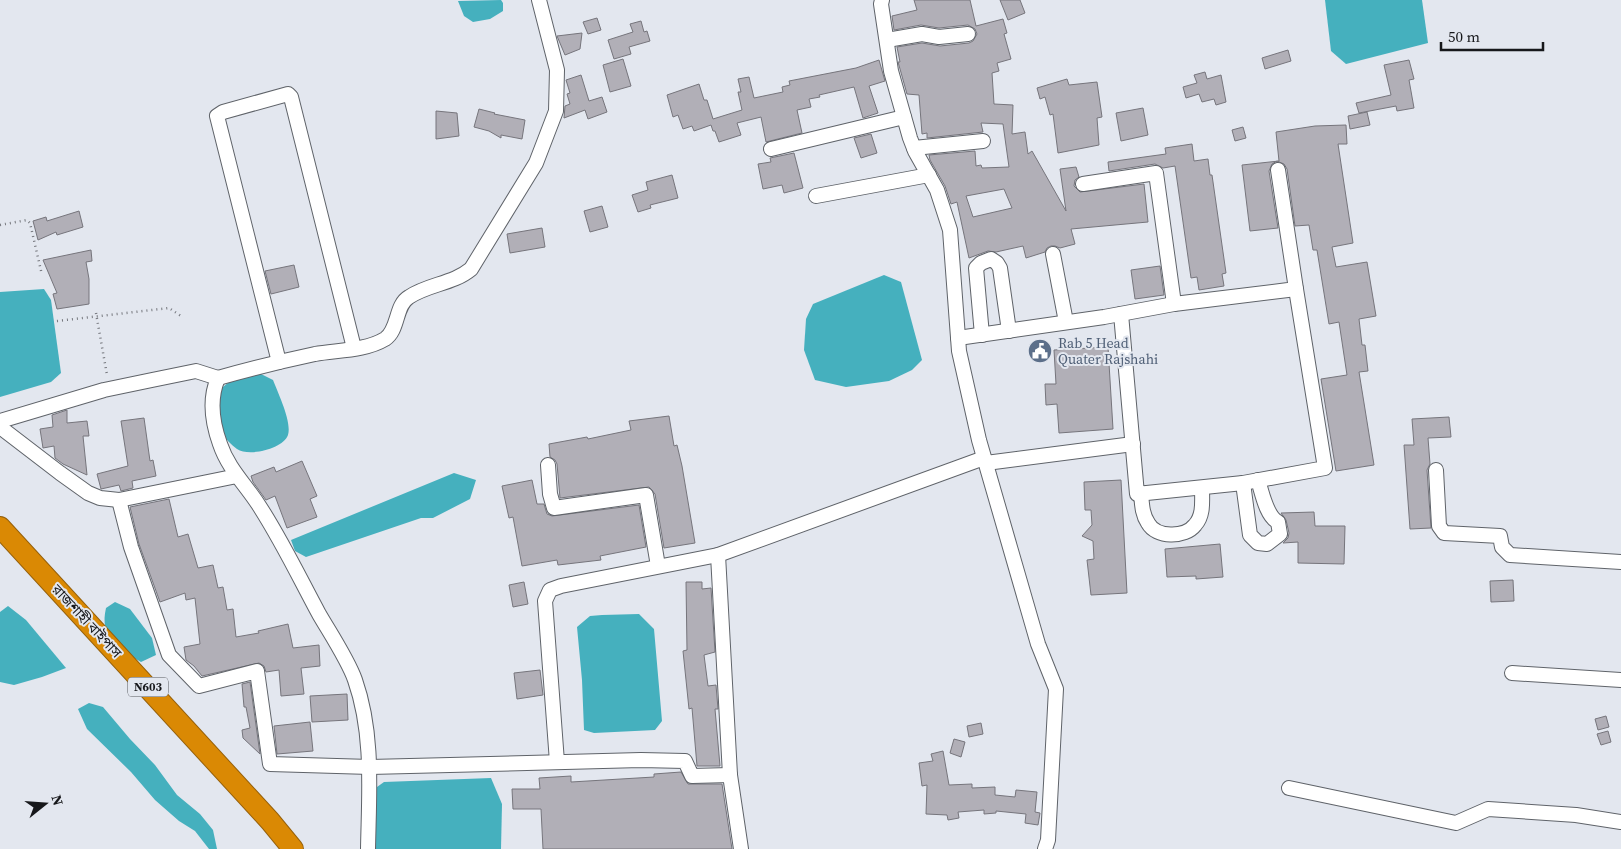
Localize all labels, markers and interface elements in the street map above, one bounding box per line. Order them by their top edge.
scale bar [1441,20,1544,52]
text: 50 m [1448,26,1480,47]
place label: Rab 5 Head Quater Rajshahi [1058,333,1158,369]
public building icon: Rab 5 Head Quater Rajshahi [1027,338,1053,364]
street label: রাজশাহী বাইপাস [47,579,127,662]
road number: N603 [128,678,168,696]
north arrow [20,779,70,829]
text: N [46,792,68,808]

